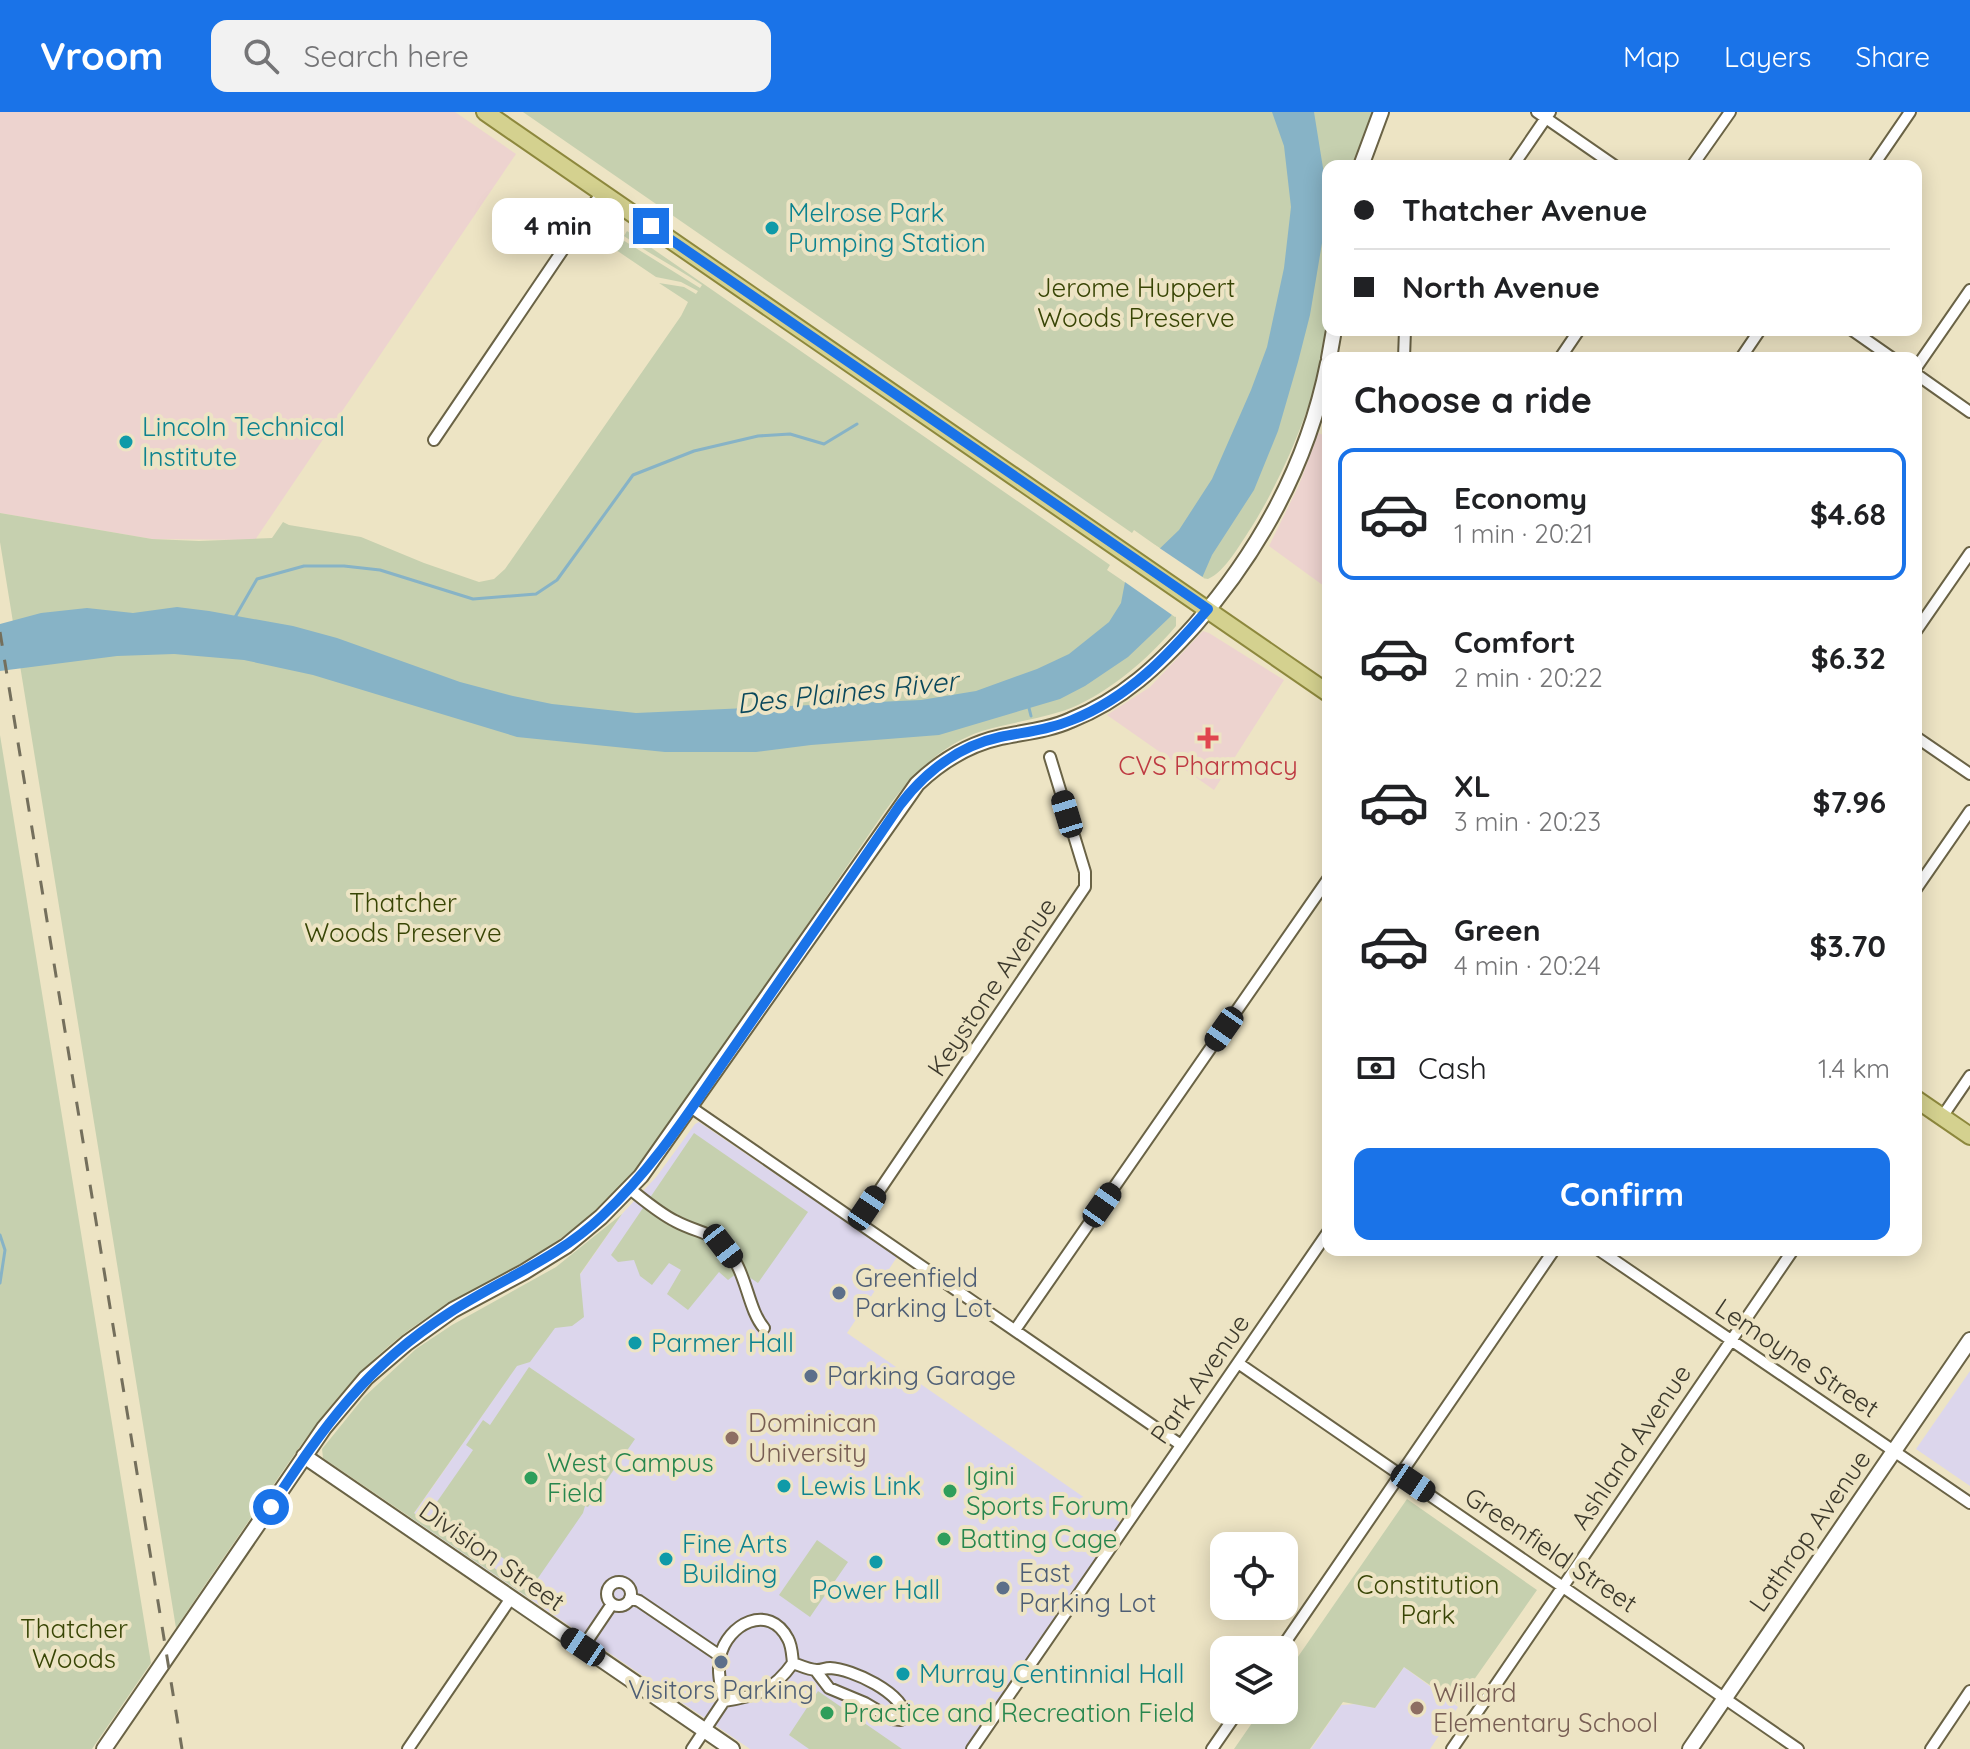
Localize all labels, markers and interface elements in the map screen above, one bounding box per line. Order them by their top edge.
search box [211,20,771,92]
text: Vroom [40,32,163,80]
icon: search [239,34,283,78]
text: Search here [303,37,469,75]
text: Map [1623,39,1680,74]
text: Layers [1724,39,1811,74]
text: Share [1855,39,1930,74]
text: Thatcher Avenue [1402,191,1648,229]
place label: Melrose Park Pumping Station [788,196,986,259]
callout: 4 min [491,198,623,254]
route end [633,208,669,244]
text: 4 min [524,209,592,242]
marker: Melrose Park Pumping Station [763,219,781,237]
text: North Avenue [1402,268,1600,306]
park label: Jerome Huppert Woods Preserve [1037,271,1235,334]
text: Choose a ride [1354,377,1592,422]
place label: Lincoln Technical Institute [142,410,345,473]
marker: Lincoln Technical Institute [117,433,135,451]
icon: car [1358,478,1430,550]
text: Economy [1454,479,1587,517]
text: $4.68 [1810,495,1886,533]
text: 1 min · 20:21 [1454,517,1593,550]
icon: car [1358,622,1430,694]
text: Comfort [1454,623,1575,661]
text: $6.32 [1811,639,1886,677]
text: 2 min · 20:22 [1454,661,1603,694]
water label: Des Plaines River [735,662,962,721]
marker: CVS Pharmacy [1199,729,1217,747]
place label: CVS Pharmacy [1118,749,1298,782]
icon: car [1358,766,1430,838]
text: XL [1454,767,1491,805]
text: $7.96 [1813,783,1886,821]
car [1049,788,1085,840]
text: 3 min · 20:23 [1454,805,1601,838]
park label: Thatcher Woods Preserve [304,886,502,949]
street label: Keystone Avenue [920,891,1064,1082]
icon: car [1358,910,1430,982]
text: Green [1454,911,1541,949]
text: $3.70 [1810,927,1886,965]
text: 4 min · 20:24 [1454,949,1601,982]
car [1200,1002,1248,1056]
icon: cash [1354,1046,1398,1090]
text: Cash [1418,1049,1487,1087]
text: 1.4 km [1818,1052,1890,1085]
button: Confirm [1354,1148,1890,1240]
car [1078,1178,1126,1232]
car [844,1181,890,1235]
car [699,1220,747,1272]
place label: Greenfield Parking Lot [855,1261,992,1324]
marker: Greenfield Parking Lot [830,1284,848,1302]
street label: Lemoyne Street [1709,1291,1886,1425]
street label: Park Avenue [1143,1307,1256,1450]
place label: Parmer Hall [651,1326,794,1359]
marker: Parmer Hall [626,1334,644,1352]
street label: Ashland Avenue [1563,1358,1698,1536]
place label: Parking Garage [827,1359,1016,1392]
marker: Parking Garage [802,1367,820,1385]
place label: Dominican University [748,1406,877,1469]
marker: Dominican University [723,1429,741,1447]
street label: Lathrop Avenue [1742,1443,1878,1618]
place label: West Campus Field [547,1446,714,1509]
place label: Igini Sports Forum [966,1459,1129,1522]
car [1386,1460,1440,1506]
marker: West Campus Field [522,1469,540,1487]
place label: Lewis Link [800,1469,921,1502]
marker: Lewis Link [775,1477,793,1495]
street label: Greenfield Street [1459,1480,1644,1620]
marker: Igini Sports Forum [941,1482,959,1500]
route start [253,1489,289,1525]
street label: Division Street [413,1493,571,1618]
place label: Batting Cage [960,1522,1117,1555]
place label: Fine Arts Building [682,1527,787,1590]
marker: Batting Cage [935,1530,953,1548]
map controls [1210,1532,1298,1724]
button: locate [1210,1532,1298,1620]
marker: Fine Arts Building [657,1550,675,1568]
marker: Power Hall [867,1553,885,1571]
place label: East Parking Lot [1019,1556,1156,1619]
park label: Constitution Park [1356,1568,1500,1631]
place label: Power Hall [812,1573,940,1606]
marker: East Parking Lot [994,1579,1012,1597]
park label: Thatcher Woods [20,1612,128,1675]
car [556,1624,610,1670]
button: layers [1210,1636,1298,1724]
marker: Visitors Parking [712,1653,730,1671]
place label: Murray Centinnial Hall [919,1657,1185,1690]
marker: Murray Centinnial Hall [894,1665,912,1683]
place label: Visitors Parking [628,1673,814,1706]
place label: Willard Elementary School [1433,1676,1658,1739]
place label: Practice and Recreation Field [843,1696,1195,1729]
marker: Willard Elementary School [1408,1699,1426,1717]
marker: Practice and Recreation Field [818,1704,836,1722]

